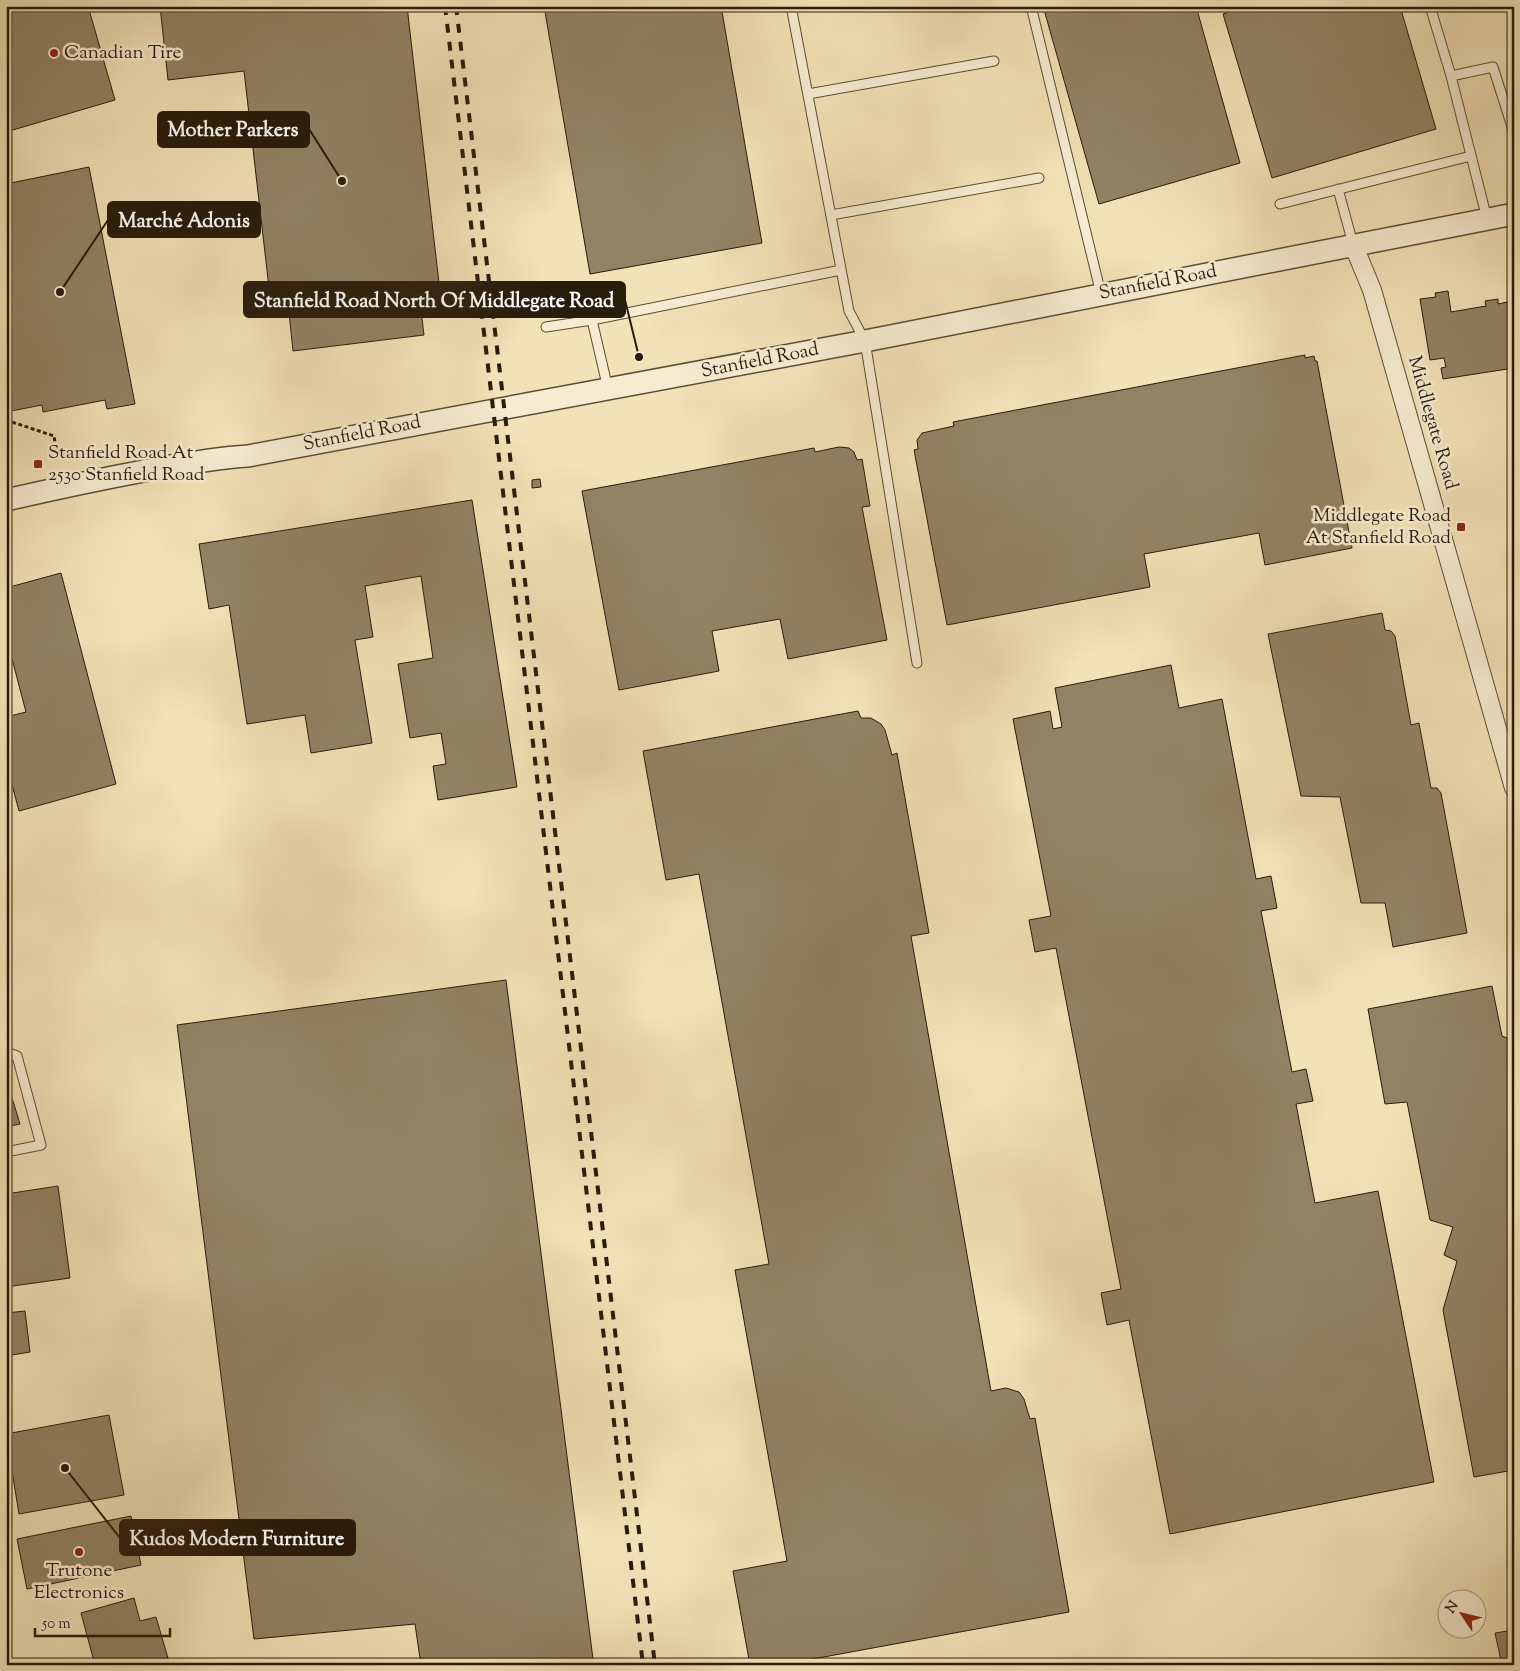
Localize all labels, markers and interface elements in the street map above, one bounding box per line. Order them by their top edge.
place label: Canadian Tire [64,40,182,67]
marker: Canadian Tire [48,47,60,59]
callout: Mother Parkers [158,112,309,147]
text: Mother Parkers [168,117,299,146]
callout: Marché Adonis [108,202,260,237]
text: Marché Adonis [118,208,250,237]
street label: Stanfield Road [1097,258,1219,308]
callout: Stanfield Road North Of Middlegate Road [244,282,625,317]
text: Stanfield Road North Of Middlegate Road [254,288,615,317]
street label: Stanfield Road [699,336,821,386]
street label: Middlegate Road [1400,353,1464,493]
street label: Stanfield Road [301,409,423,459]
place label: Stanfield Road At 2530 Stanfield Road [48,440,205,489]
marker: Stanfield Road At 2530 Stanfield Road [32,458,44,470]
place label: Middlegate Road At Stanfield Road [1306,503,1451,552]
marker: Middlegate Road At Stanfield Road [1455,521,1467,533]
callout: Kudos Modern Furniture [120,1520,355,1555]
text: Kudos Modern Furniture [130,1526,344,1555]
marker: Trutone Electronics [73,1546,85,1558]
place label: Trutone Electronics [34,1558,124,1607]
north arrow [1438,1588,1488,1638]
text: N [1442,1597,1464,1618]
scale bar [35,1606,170,1638]
text: 50 m [41,1614,71,1635]

